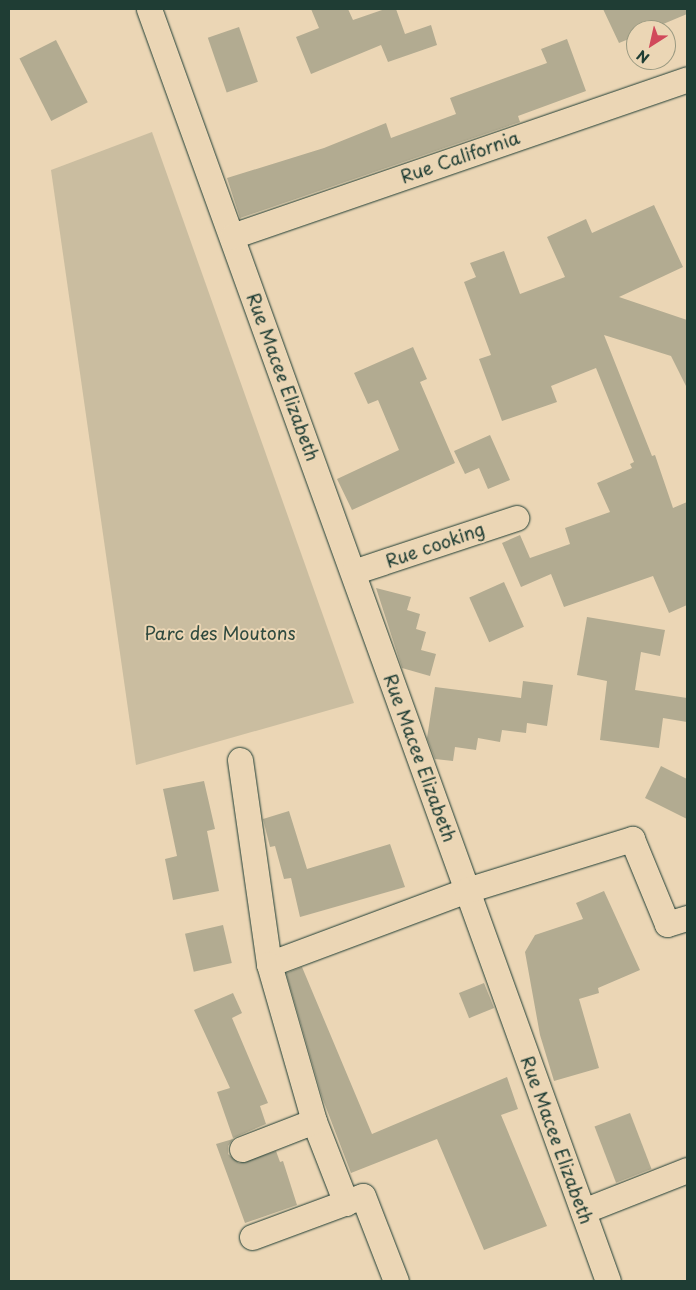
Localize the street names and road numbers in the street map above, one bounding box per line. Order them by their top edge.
street label: Rue California [397,126,523,188]
street label: Rue Macee Elizabeth [242,288,324,466]
street label: Rue cooking [382,518,488,572]
street label: Rue Macee Elizabeth [379,669,461,847]
street label: Rue Macee Elizabeth [516,1051,598,1229]

